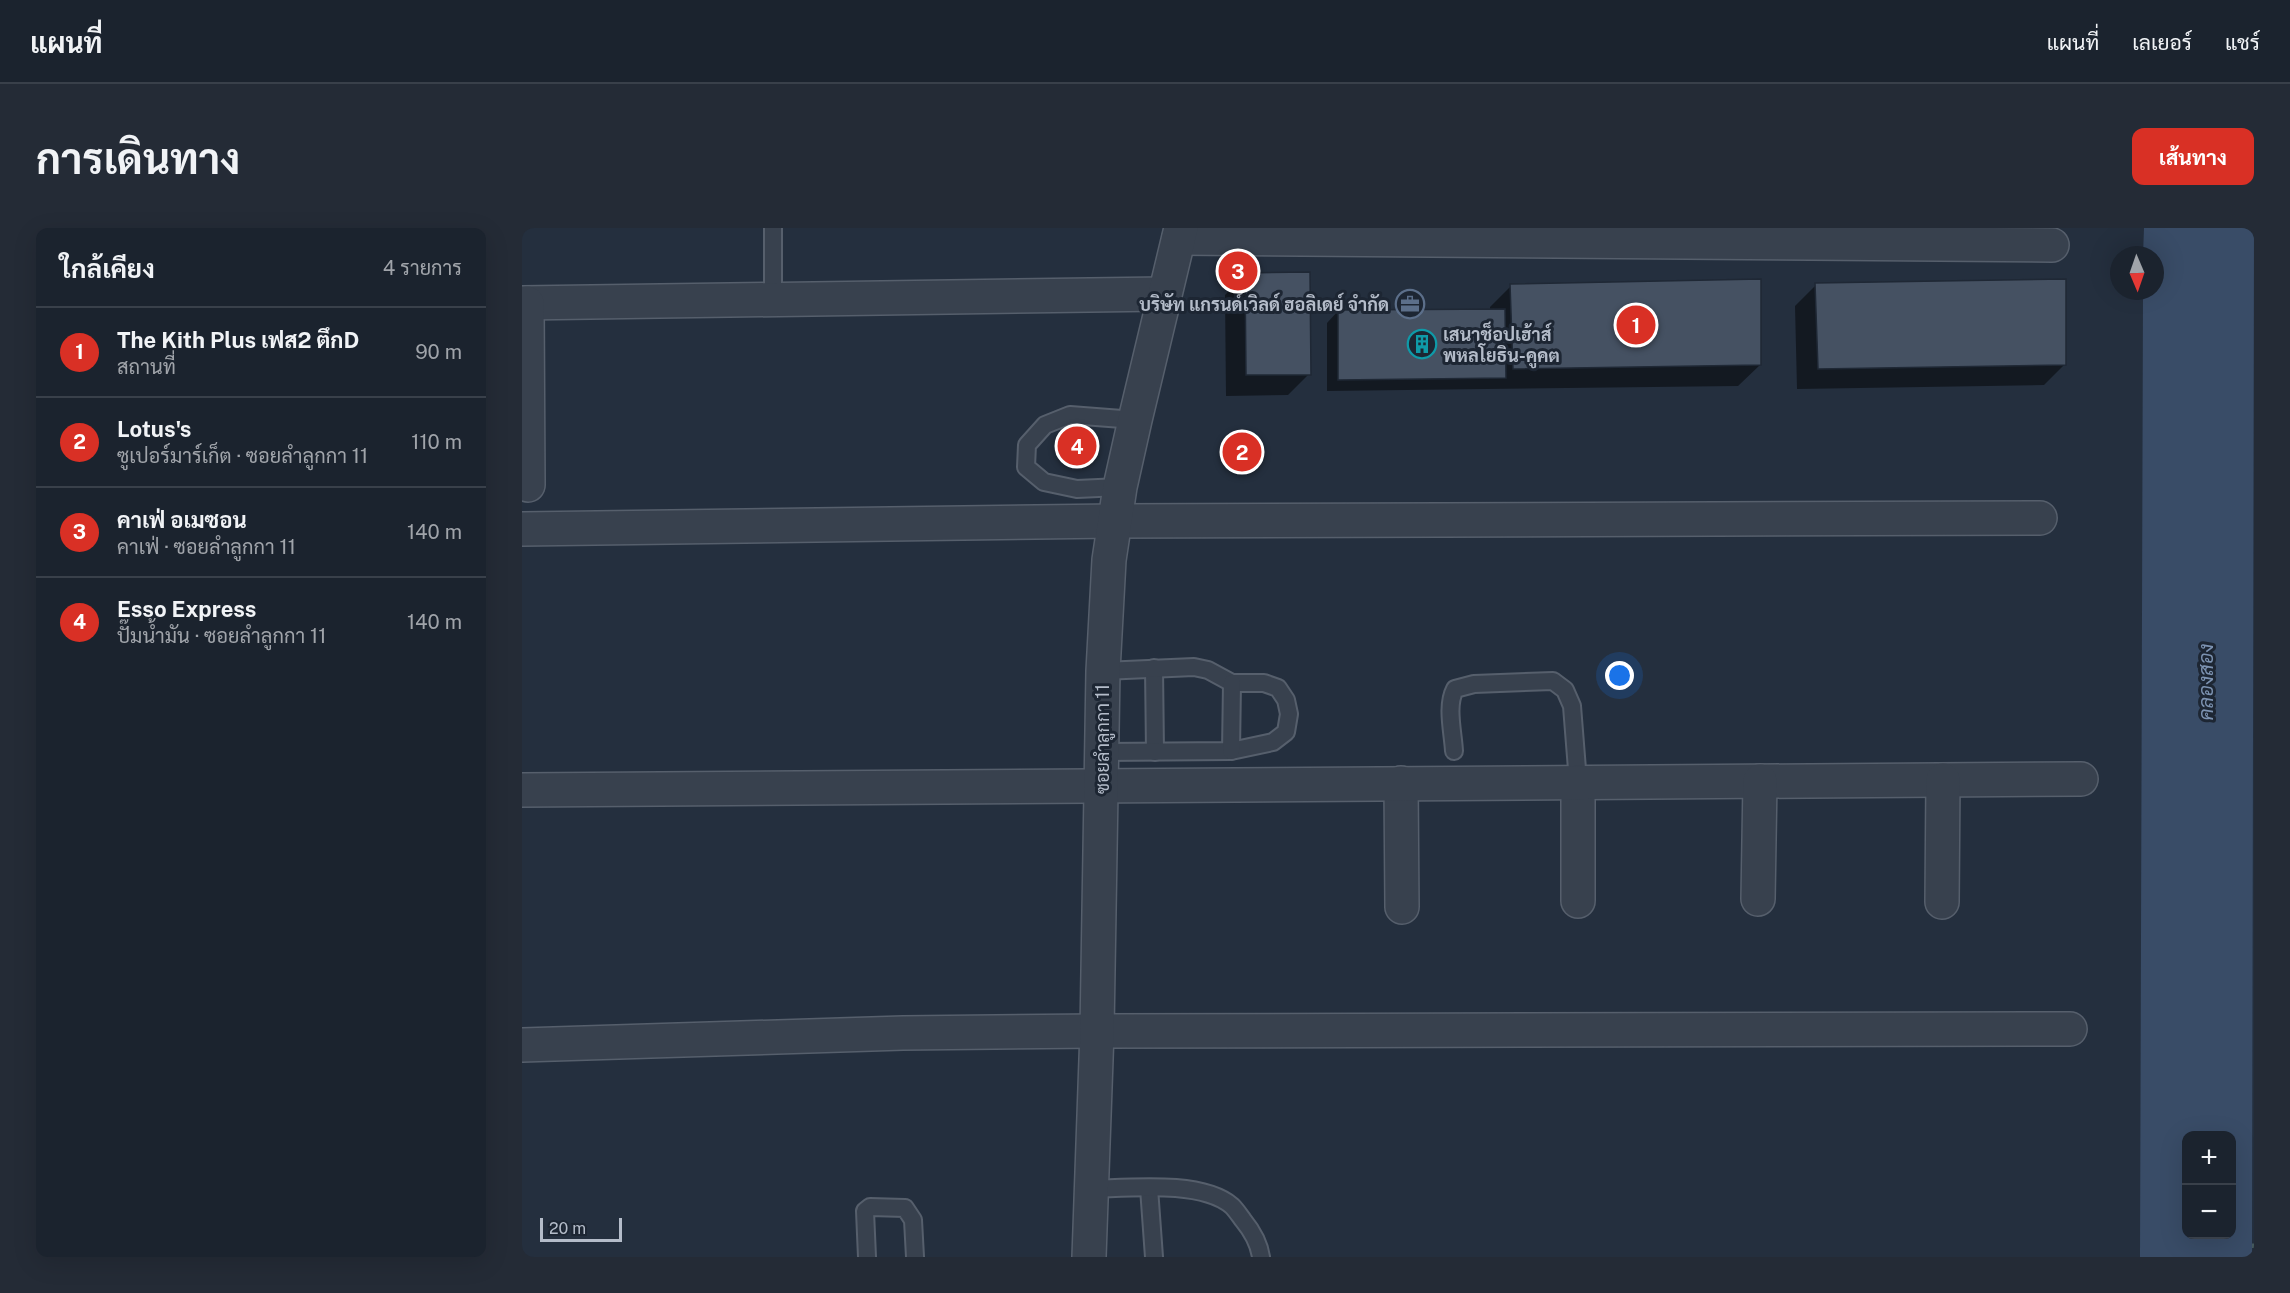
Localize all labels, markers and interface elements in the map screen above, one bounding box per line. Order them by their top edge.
text: แผนที่ [30,26,103,59]
text: แผนที่ [2047,30,2099,55]
text: เลเยอร์ [2132,30,2192,55]
text: แชร์ [2225,30,2260,55]
button: เส้นทาง [2132,128,2254,185]
text: การเดินทาง [36,134,240,183]
north arrow [2110,246,2164,300]
pin: 3 [1218,248,1258,294]
text: ใกล้เคียง [60,253,155,284]
text: 4 รายการ [383,256,462,280]
office icon: บริษัท แกรนด์เวิลด์ ฮอลิเดย์ จำกัด [1394,288,1426,320]
place label: บริษัท แกรนด์เวิลด์ ฮอลิเดย์ จำกัด [1139,292,1389,315]
pin: 1 [1616,302,1656,348]
place label: เสนาช็อปเฮ้าส์ พหลโยธิน-คูคต [1443,321,1560,369]
text: The Kith Plus เฟส2 ตึกD [117,327,359,353]
building icon: เสนาช็อปเฮ้าส์ พหลโยธิน-คูคต [1406,328,1438,360]
text: 1 [75,340,84,364]
text: 90 m [415,340,462,364]
text: สถานที่ [117,355,176,379]
text: Lotus's [117,416,191,442]
pin: 4 [1058,424,1096,468]
text: 2 [73,430,86,454]
text: 110 m [411,430,462,454]
pin: 2 [1222,430,1262,474]
text: ซูเปอร์มาร์เก็ต · ซอยลำลูกกา 11 [117,444,368,468]
text: คาเฟ่ อเมซอน [117,507,247,533]
text: 3 [73,520,86,544]
text: 140 m [407,520,462,544]
text: คาเฟ่ · ซอยลำลูกกา 11 [117,535,296,559]
text: Esso Express [117,596,256,622]
text: 4 [73,610,86,634]
text: 140 m [407,610,462,634]
text: ปั๊มน้ำมัน · ซอยลำลูกกา 11 [117,624,326,648]
water label: คลองสอง [2194,644,2218,720]
your location [1605,661,1634,690]
street label: ซอยลำลูกกา 11 [1092,684,1116,794]
map controls [2182,1131,2236,1239]
button: + [2182,1131,2236,1185]
button: − [2182,1185,2236,1239]
scale bar [540,1215,622,1242]
text: 20 m [549,1219,586,1238]

